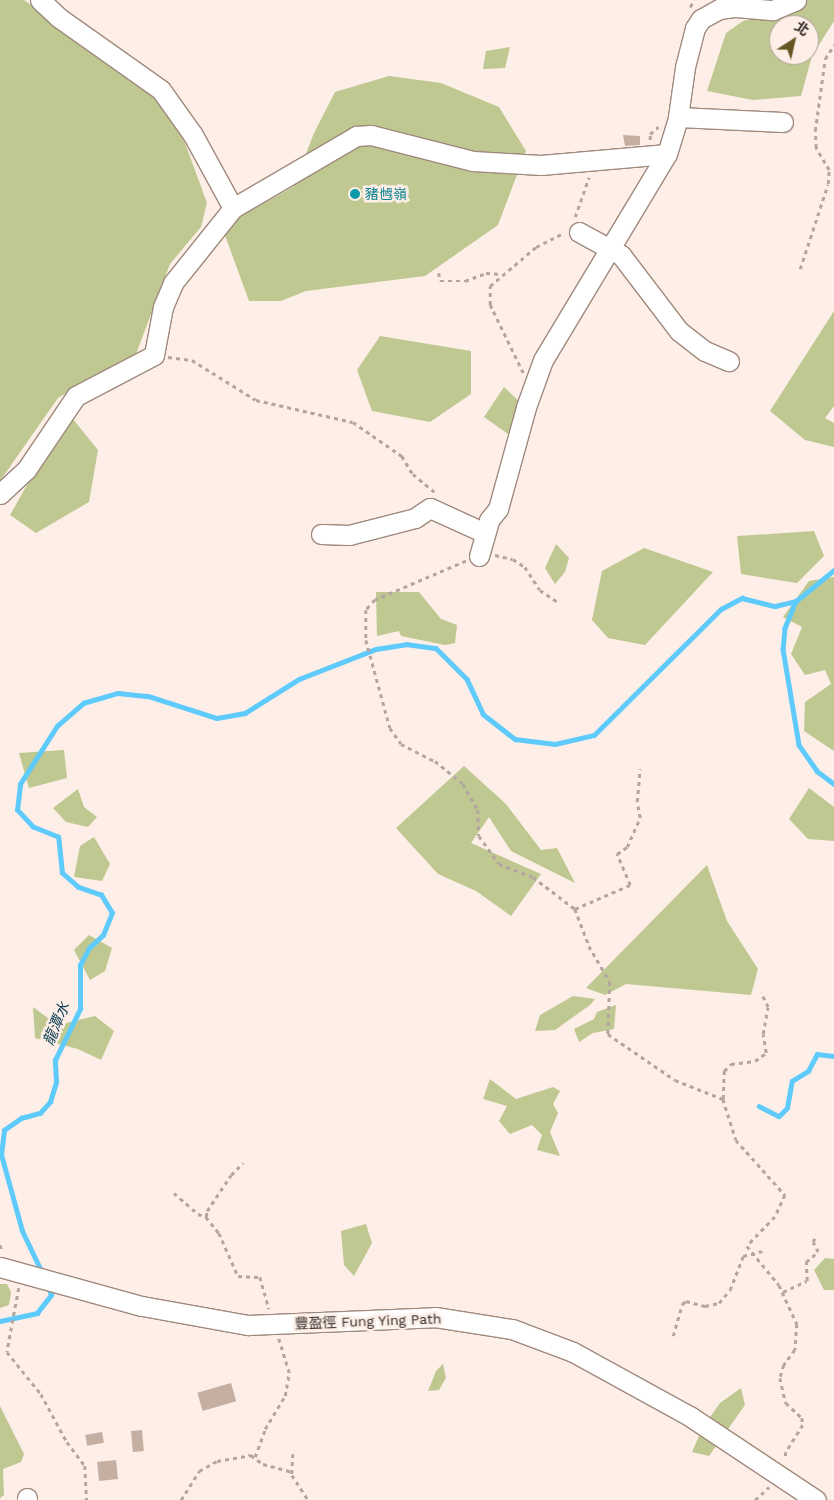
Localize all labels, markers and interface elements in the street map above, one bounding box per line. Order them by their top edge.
north arrow [769,15,819,65]
text: 北 [792,18,812,39]
place label: 豬乸嶺 [365,186,407,202]
marker: 豬乸嶺 [349,188,361,200]
water label: 龍潭水 [40,1000,74,1048]
street label: 豐盈徑 Fung Ying Path [294,1310,442,1332]

